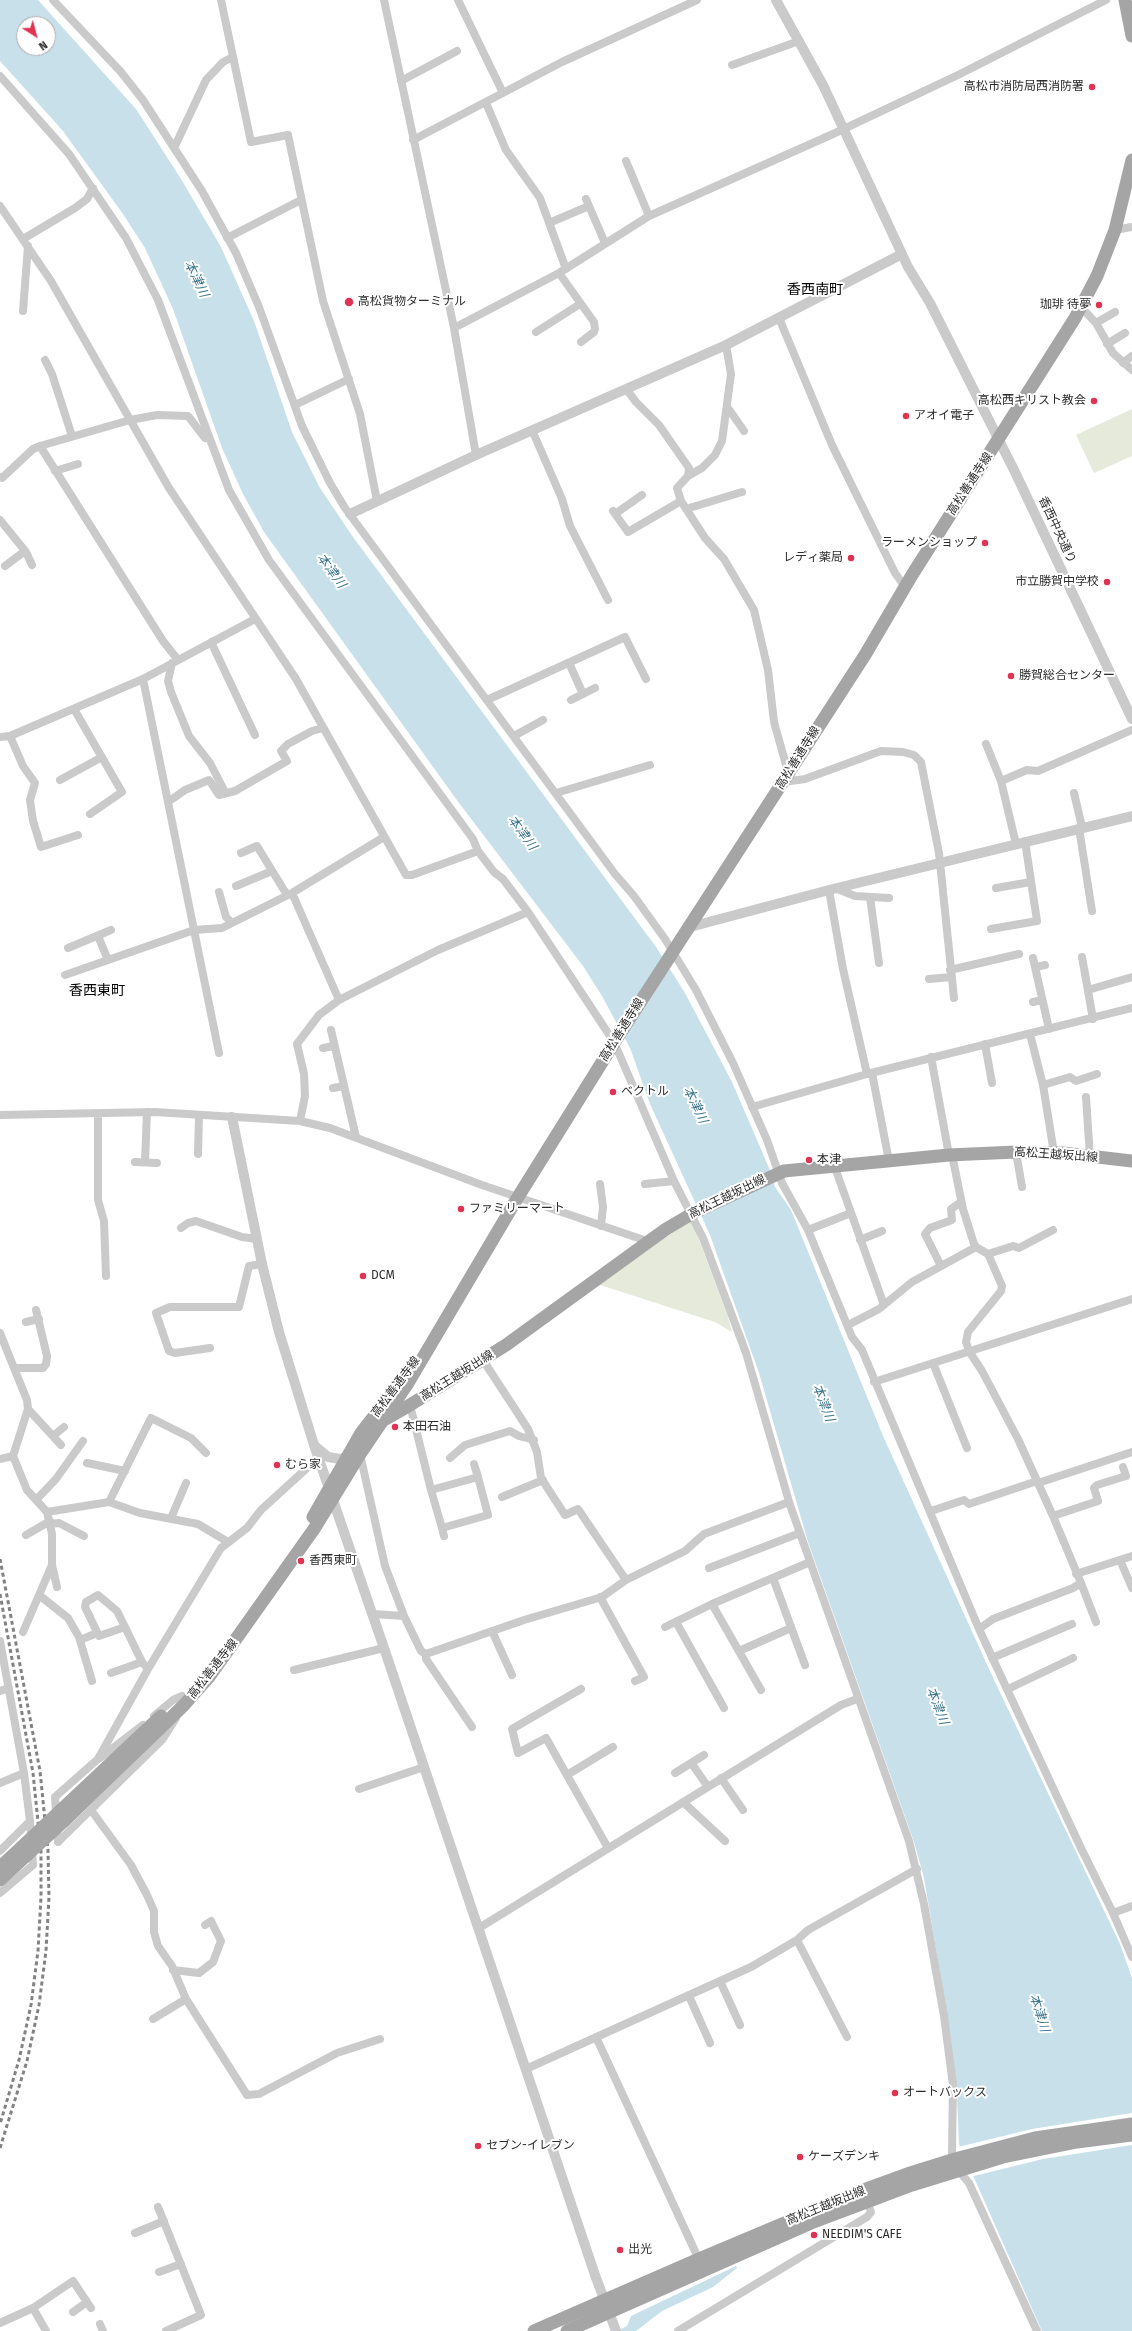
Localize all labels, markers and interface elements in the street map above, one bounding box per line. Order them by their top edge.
north arrow [16,16,56,56]
text: N [36,38,50,53]
place label: 高松市消防局西消防署 [964,80,1084,94]
marker: 高松市消防局西消防署 [1087,82,1097,92]
water label: 本津川 [180,258,212,300]
district label: 香西南町 [787,282,843,298]
place label: 高松貨物ターミナル [358,295,466,309]
marker: 高松貨物ターミナル [343,296,355,308]
place label: 珈琲 待夢 [1040,298,1091,312]
marker: 珈琲 待夢 [1094,300,1104,310]
place label: 高松西キリスト教会 [978,394,1086,408]
marker: 高松西キリスト教会 [1089,396,1099,406]
place label: アオイ電子 [914,409,974,423]
marker: アオイ電子 [901,411,911,421]
street label: 高松善通寺線 [944,450,996,518]
street label: 香西中央通り [1035,494,1079,566]
place label: ラーメンショップ [881,536,977,550]
marker: ラーメンショップ [980,538,990,548]
water label: 本津川 [313,551,349,591]
place label: レディ薬局 [783,551,843,565]
marker: レディ薬局 [846,553,856,563]
place label: 市立勝賀中学校 [1015,575,1099,589]
marker: 市立勝賀中学校 [1102,577,1112,587]
place label: 勝賀総合センター [1019,669,1115,683]
marker: 勝賀総合センター [1006,671,1016,681]
street label: 高松善通寺線 [773,724,823,792]
water label: 本津川 [504,813,540,853]
district label: 香西東町 [69,983,125,999]
street label: 高松善通寺線 [597,996,647,1064]
water label: 本津川 [679,1084,711,1126]
place label: ベクトル [621,1085,669,1099]
marker: ベクトル [608,1087,618,1097]
street label: 高松王越坂出線 [1014,1145,1098,1165]
place label: 本津 [817,1153,841,1167]
marker: 本津 [804,1155,814,1165]
street label: 高松王越坂出線 [686,1172,768,1222]
place label: ファミリーマート [469,1202,565,1216]
marker: ファミリーマート [456,1204,466,1214]
place label: DCM [371,1269,395,1283]
marker: DCM [358,1271,368,1281]
street label: 高松王越坂出線 [418,1348,496,1404]
street label: 高松善通寺線 [369,1354,423,1420]
water label: 本津川 [809,1382,837,1424]
place label: 本田石油 [403,1420,451,1434]
marker: 本田石油 [390,1422,400,1432]
place label: むら家 [285,1458,321,1472]
marker: むら家 [272,1460,282,1470]
place label: 香西東町 [309,1554,357,1568]
marker: 香西東町 [296,1556,306,1566]
street label: 高松善通寺線 [185,1636,241,1702]
water label: 本津川 [923,1685,951,1727]
water label: 本津川 [1026,1992,1052,2034]
place label: オートバックス [903,2086,987,2100]
marker: オートバックス [890,2088,900,2098]
place label: セブン-イレブン [486,2139,575,2153]
marker: セブン-イレブン [473,2141,483,2151]
place label: ケーズデンキ [808,2150,880,2164]
marker: ケーズデンキ [795,2152,805,2162]
street label: 高松王越坂出線 [784,2184,868,2228]
place label: NEEDIM'S CAFE [822,2228,902,2242]
marker: NEEDIM'S CAFE [809,2230,819,2240]
place label: 出光 [628,2243,652,2257]
marker: 出光 [615,2245,625,2255]

